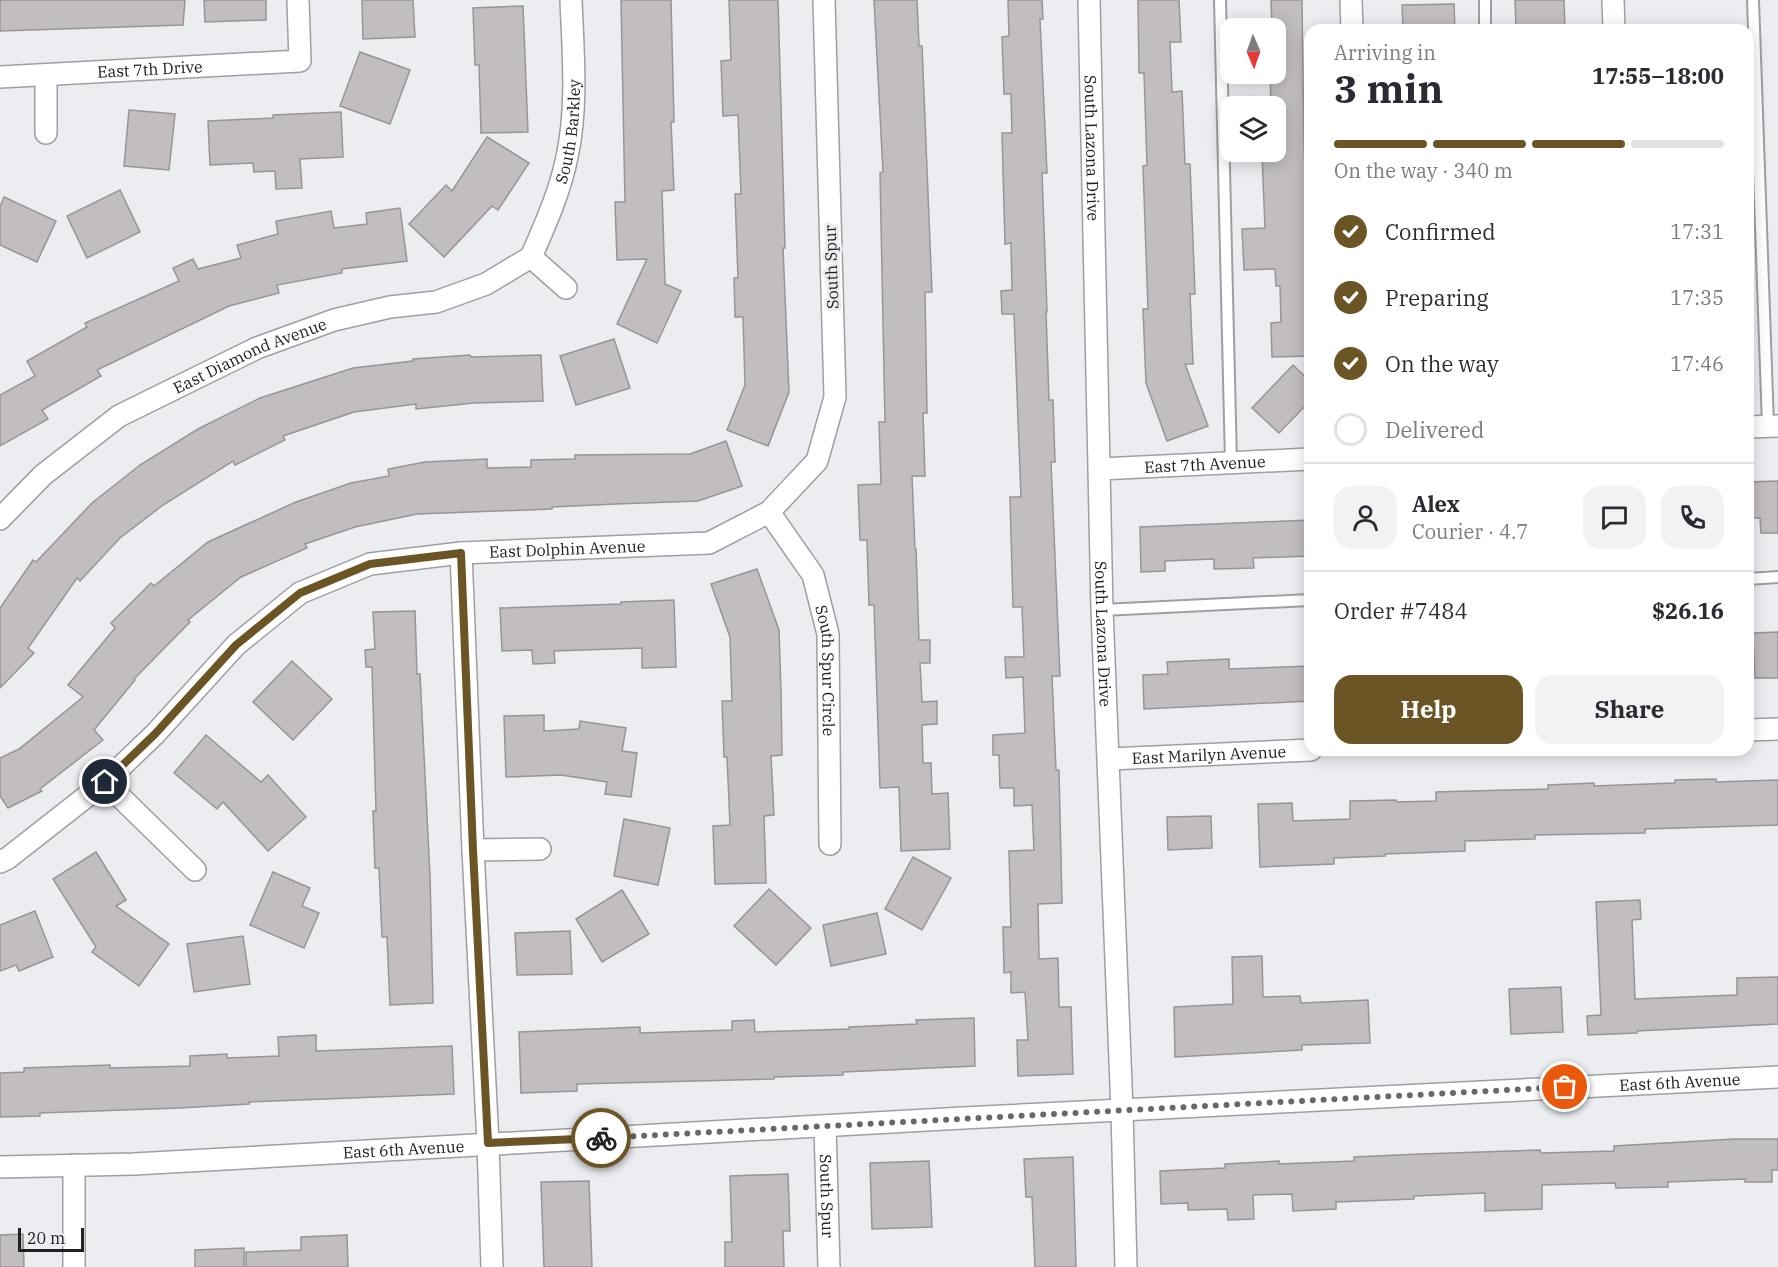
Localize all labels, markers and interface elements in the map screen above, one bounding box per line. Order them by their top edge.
north arrow [1220,18,1286,84]
map controls [1220,18,1286,162]
text: Arriving in [1334,39,1436,66]
street label: East 7th Drive [97,56,203,82]
text: 17:55–18:00 [1592,61,1724,90]
text: 3 min [1334,63,1443,114]
street label: South Lazona Drive [1081,75,1104,221]
street label: South Barkley [551,79,584,186]
button: layers [1220,96,1286,162]
text: On the way · 340 m [1334,157,1513,184]
icon: check [1334,215,1367,248]
text: Confirmed [1385,217,1496,246]
text: 17:31 [1670,218,1724,245]
street label: South Spur [820,225,842,309]
icon: check [1334,281,1367,314]
text: Preparing [1385,283,1489,312]
text: 17:35 [1670,284,1724,311]
street label: East Diamond Avenue [170,314,329,398]
icon: check [1334,347,1367,380]
text: On the way [1385,349,1499,378]
text: 17:46 [1670,350,1724,377]
text: Delivered [1385,415,1484,444]
street label: East 7th Avenue [1144,451,1266,477]
button: person [1334,486,1397,549]
button: chat [1583,486,1646,549]
button: phone [1661,486,1724,549]
text: Alex [1412,489,1460,518]
text: Courier · 4.7 [1412,518,1528,545]
street label: East Dolphin Avenue [489,536,646,562]
street label: South Lazona Drive [1091,561,1116,707]
text: Order #7484 [1334,596,1468,625]
text: $26.16 [1652,596,1724,625]
street label: South Spur Circle [811,603,839,736]
button: Help [1334,675,1523,744]
button: Share [1535,675,1724,744]
street label: East Marilyn Avenue [1131,741,1287,768]
pin [79,756,130,807]
icon: home [88,765,121,798]
pin [1539,1061,1590,1112]
street label: East 6th Avenue [1619,1069,1741,1095]
icon: bag [1548,1070,1581,1103]
courier [571,1108,631,1168]
icon: bike [585,1122,618,1155]
street label: East 6th Avenue [342,1136,465,1162]
street label: South Spur [816,1154,838,1238]
scale bar [18,1225,84,1252]
text: 20 m [27,1228,65,1248]

